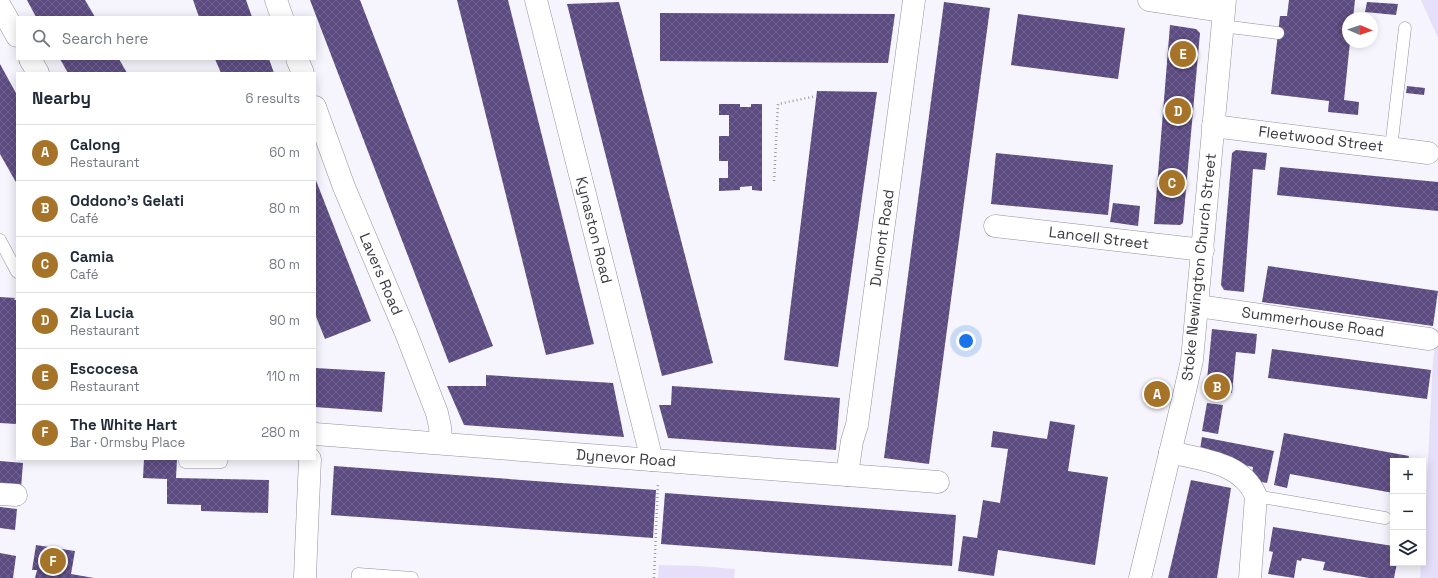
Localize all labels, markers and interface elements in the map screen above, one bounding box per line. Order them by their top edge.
north arrow [1342,12,1378,48]
search box [16,16,316,60]
icon: search [30,27,52,49]
text: Search here [62,29,148,48]
pin: E [1170,39,1196,69]
text: Nearby [32,87,91,109]
text: 6 results [246,90,300,107]
pin: D [1165,96,1191,126]
street label: Fleetwood Street [1257,121,1385,156]
text: Calong [70,135,120,154]
text: A [41,144,49,161]
text: 60 m [269,144,300,161]
street label: Stoke Newington Church Street [1177,152,1220,382]
text: Restaurant [70,154,140,171]
pin: C [1159,168,1185,198]
street label: Kynaston Road [572,174,617,285]
street label: Dumont Road [865,188,898,288]
text: Oddono's Gelati [70,191,184,210]
text: B [41,200,49,217]
text: 80 m [269,200,300,217]
text: Café [70,210,99,227]
street label: Lancell Street [1048,222,1150,253]
street label: Lavers Road [356,230,407,318]
text: Camia [70,247,114,266]
text: C [41,256,49,273]
text: 80 m [269,256,300,273]
text: Café [70,266,99,283]
street label: Summerhouse Road [1241,302,1386,341]
text: Zia Lucia [70,303,134,322]
text: D [41,312,49,329]
text: 90 m [269,312,300,329]
text: Restaurant [70,322,140,339]
your location [956,331,976,351]
text: Escocesa [70,359,138,378]
text: E [41,368,49,385]
text: 110 m [266,368,300,385]
pin: B [1204,372,1230,402]
text: Restaurant [70,378,140,395]
pin: A [1144,379,1170,409]
text: The White Hart [70,415,177,434]
text: F [42,424,48,441]
text: 280 m [261,424,300,441]
text: Bar · Ormsby Place [70,434,185,451]
street label: Dynevor Road [575,445,677,470]
map controls [1390,458,1426,566]
button: + [1390,458,1426,494]
button: − [1390,494,1426,530]
button: layers [1390,530,1426,566]
pin: F [40,546,66,576]

